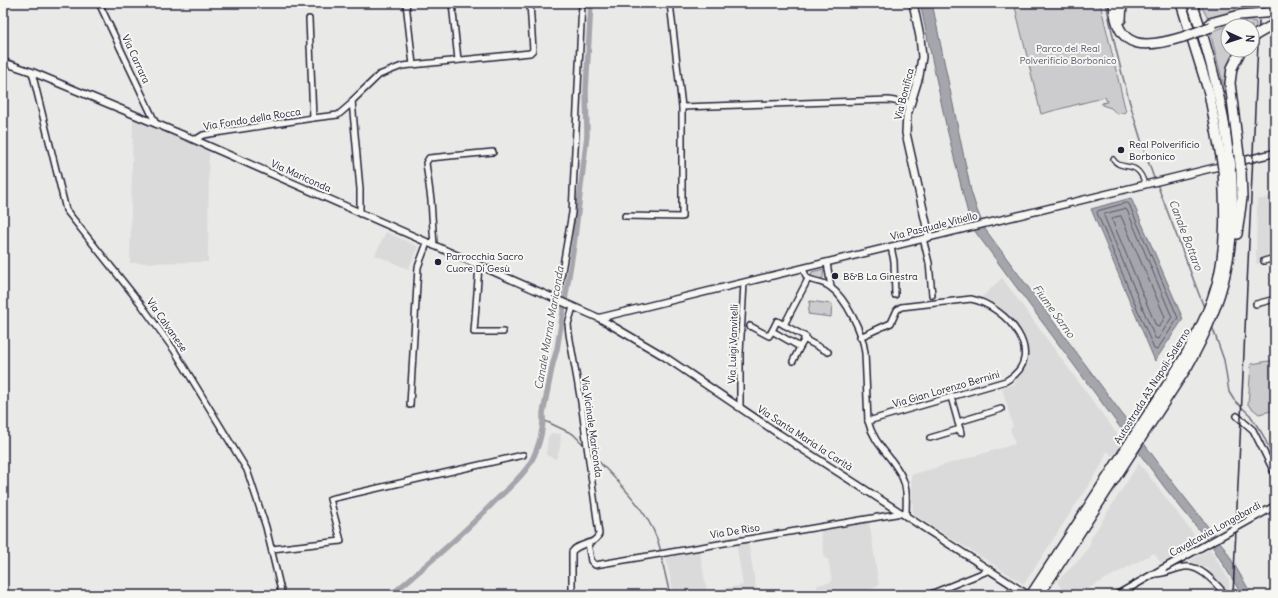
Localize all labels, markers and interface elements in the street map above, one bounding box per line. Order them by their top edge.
north arrow [1220,18,1260,58]
street label: Via Carrara [119,33,153,86]
text: N [1243,34,1257,43]
park label: Parco del Real Polverificio Borbonico [1019,42,1117,67]
street label: Via Bonifica [891,66,917,121]
street label: Via Fondo della Rocca [202,105,302,133]
place label: Real Polverificio Borbonico [1129,138,1200,163]
marker: Real Polverificio Borbonico [1116,145,1126,155]
street label: Via Mariconda [269,157,333,195]
water label: Canale Bottaro [1166,198,1206,273]
street label: Via Pasquale Vitiello [889,209,979,243]
place label: Parrocchia Sacro Cuore Di Gesù [446,250,524,275]
marker: Parrocchia Sacro Cuore Di Gesù [433,257,443,267]
water label: Canale Marna Mariconda [531,265,567,391]
place label: B&B La Ginestra [843,270,918,283]
marker: B&B La Ginestra [830,271,840,281]
water label: Fiume Sarno [1030,282,1079,341]
street label: Via Calvanese [144,296,190,354]
street label: Via Luigi Vanvitelli [725,304,741,384]
street label: Autostrada A3 Napoli-Salerno [1111,325,1193,446]
street label: Via Gian Lorenzo Bernini [891,368,1001,410]
street label: Via Vicinale Mariconda [578,376,606,479]
street label: Via Santa Maria la Carità [755,402,855,474]
street label: Cavalcavia Longobardi [1167,499,1263,559]
street label: Via De Riso [709,521,761,541]

